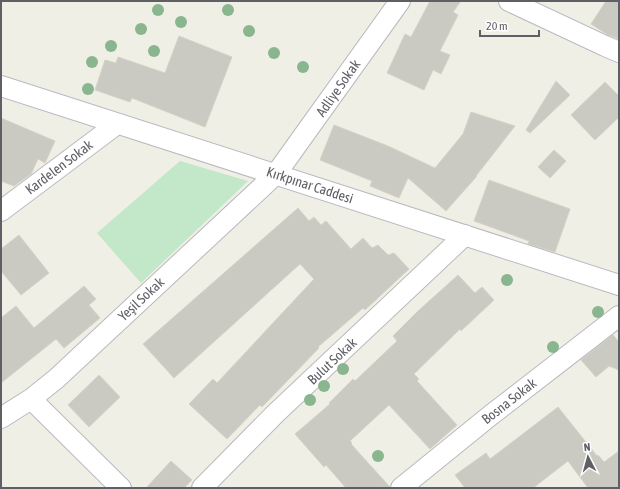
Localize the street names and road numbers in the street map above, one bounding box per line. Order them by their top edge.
street label: Adliye Sokak [313,57,363,119]
street label: Kardelen Sokak [22,136,96,198]
street label: Kırkpınar Caddesi [265,163,355,207]
street label: Yeşil Sokak [115,274,167,324]
street label: Bulut Sokak [304,334,360,388]
street label: Bosna Sokak [479,375,539,427]

